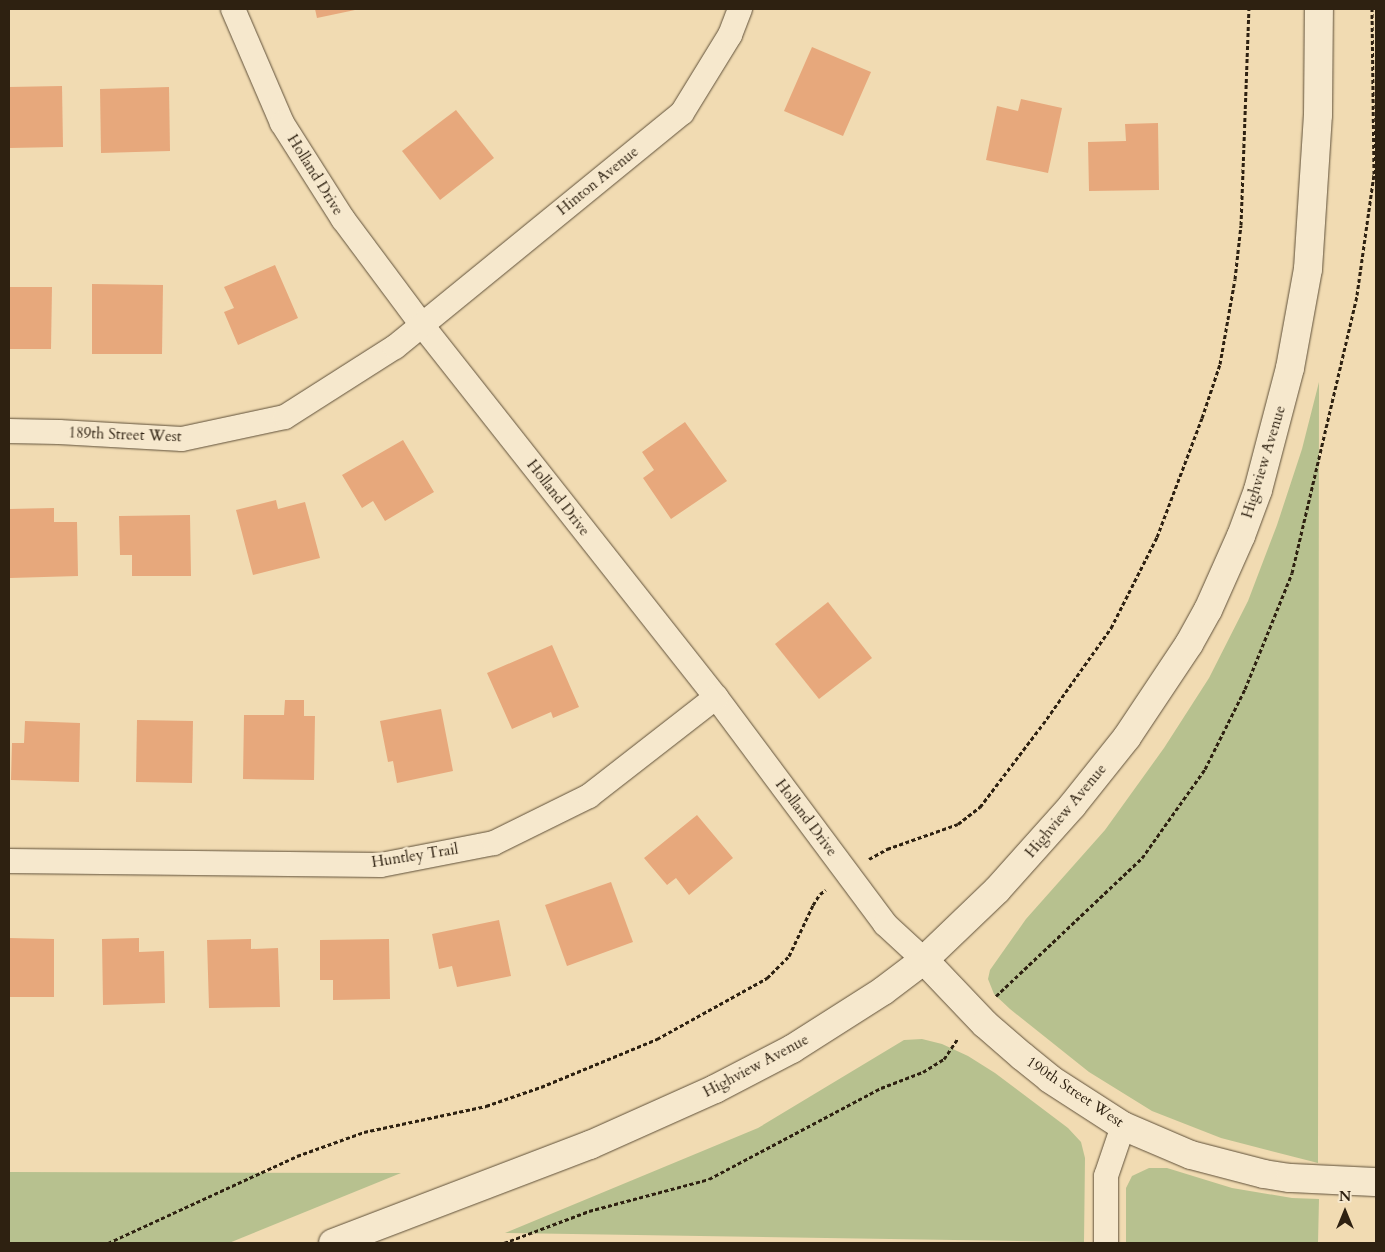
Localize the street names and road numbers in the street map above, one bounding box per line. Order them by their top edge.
street label: Holland Drive [283,131,347,219]
street label: Hinton Avenue [554,143,642,219]
street label: Highview Avenue [1238,404,1290,520]
street label: 189th Street West [68,424,182,446]
street label: Holland Drive [523,456,593,540]
street label: Highview Avenue [1022,761,1110,861]
street label: Holland Drive [771,776,841,860]
street label: Huntley Trail [370,840,460,872]
street label: Highview Avenue [700,1031,812,1101]
street label: 190th Street West [1023,1053,1127,1131]

